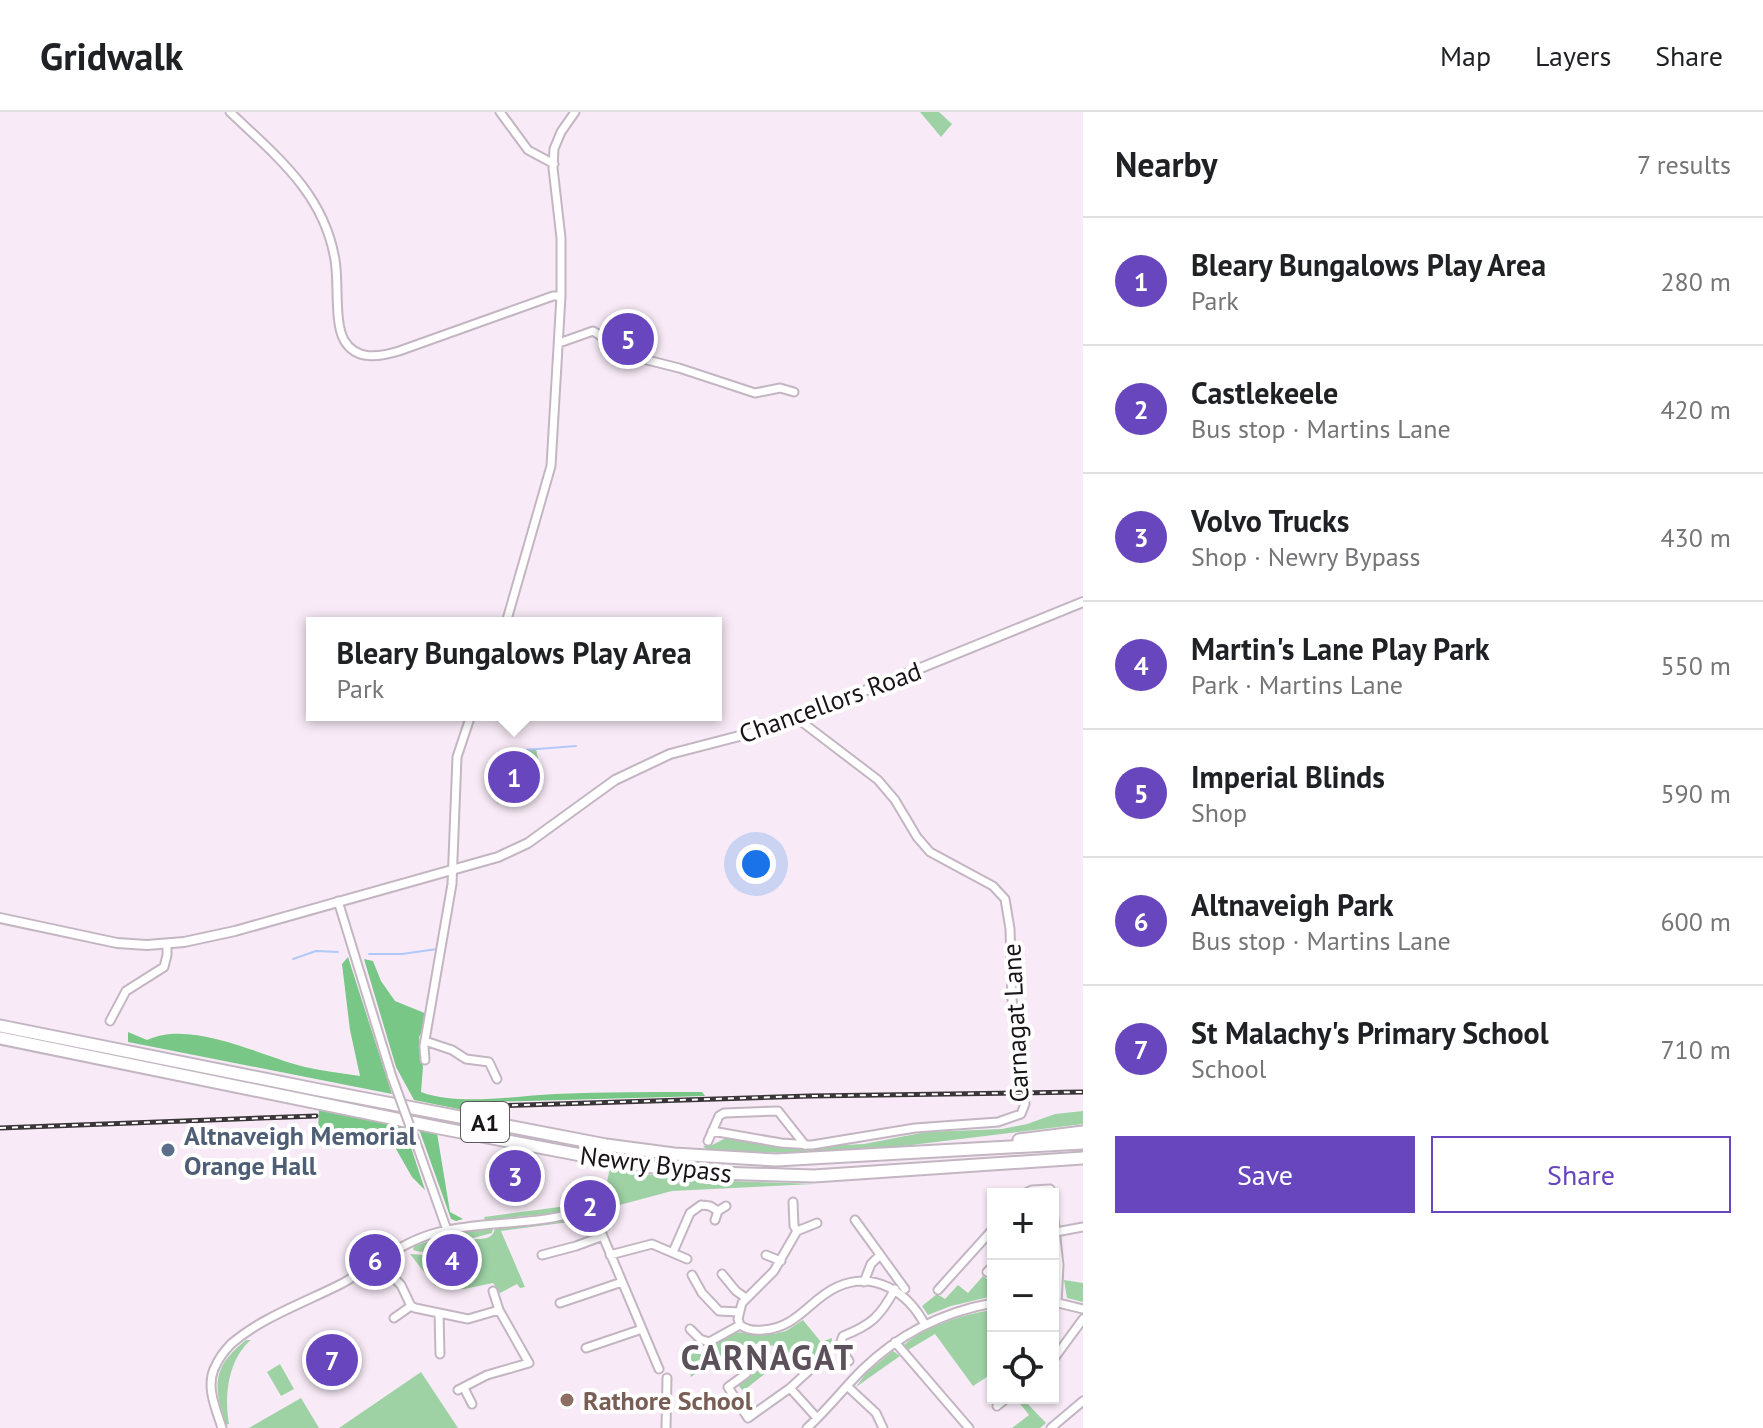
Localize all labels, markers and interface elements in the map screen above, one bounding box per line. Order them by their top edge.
text: Gridwalk [40,31,183,80]
text: Map [1440,37,1491,74]
text: Layers [1535,37,1611,74]
text: Share [1655,37,1723,74]
text: Nearby [1115,142,1217,186]
text: 7 results [1637,148,1731,181]
text: Bleary Bungalows Play Area [1191,245,1546,284]
text: 1 [1134,265,1148,298]
text: 280 m [1660,265,1731,298]
text: Park [1191,284,1239,317]
pin: 5 [602,309,654,369]
text: Castlekeele [1191,373,1338,412]
text: 2 [1134,393,1148,426]
text: 420 m [1660,393,1731,426]
text: Bus stop · Martins Lane [1191,412,1451,445]
text: Volvo Trucks [1191,501,1349,540]
text: 3 [1134,521,1148,554]
text: 430 m [1660,521,1731,554]
text: Shop · Newry Bypass [1191,540,1421,573]
popup [306,617,722,721]
text: Martin's Lane Play Park [1191,629,1490,668]
text: Bleary Bungalows Play Area [336,633,692,672]
text: 4 [1134,649,1148,682]
text: 550 m [1660,649,1731,682]
street label: Chancellors Road [734,654,926,750]
text: Park · Martins Lane [1191,668,1403,701]
text: Park [336,672,384,705]
pin: 1 [488,747,540,807]
text: Imperial Blinds [1191,757,1385,796]
text: 5 [1134,777,1148,810]
text: 590 m [1660,777,1731,810]
text: Shop [1191,796,1247,829]
your location [736,844,776,884]
text: Altnaveigh Park [1191,885,1394,924]
text: 6 [1134,905,1148,938]
text: 600 m [1660,905,1731,938]
text: Bus stop · Martins Lane [1191,924,1451,957]
street label: Carnagat Lane [994,943,1036,1103]
text: St Malachy's Primary School [1191,1013,1548,1052]
text: 7 [1134,1033,1148,1066]
text: 710 m [1660,1033,1731,1066]
text: School [1191,1052,1266,1085]
road number: A1 [461,1102,509,1142]
place label: Altnaveigh Memorial Orange Hall [184,1119,417,1182]
button: Save [1115,1136,1415,1213]
button: Share [1431,1136,1731,1213]
street label: Newry Bypass [578,1138,734,1190]
marker: Altnaveigh Memorial Orange Hall [159,1141,177,1159]
pin: 3 [489,1146,541,1206]
pin: 2 [564,1176,616,1236]
map controls [987,1188,1059,1404]
button: + [987,1188,1059,1260]
pin: 6 [349,1230,401,1290]
pin: 4 [426,1230,478,1290]
button: − [987,1260,1059,1332]
pin: 7 [306,1330,358,1390]
button: locate [987,1332,1059,1404]
district label: CARNAGAT [681,1335,855,1379]
place label: Rathore School [583,1384,753,1417]
marker: Rathore School [558,1391,576,1409]

